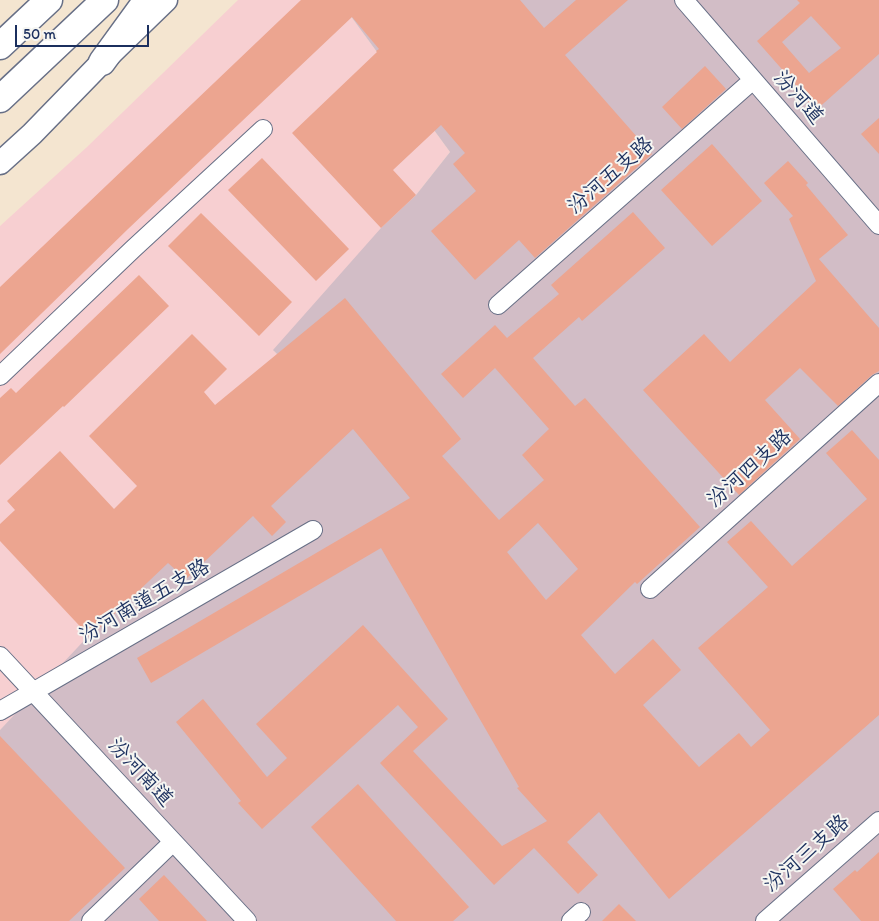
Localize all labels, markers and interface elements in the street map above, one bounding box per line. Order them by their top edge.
scale bar [18,15,151,47]
text: 50 m [23,25,56,43]
street label: 汾河道 [768,66,828,130]
street label: 汾河五支路 [563,132,659,220]
street label: 汾河四支路 [703,425,797,513]
street label: 汾河南道五支路 [75,554,215,650]
street label: 汾河南道 [102,734,178,812]
street label: 汾河三支路 [759,810,855,898]

